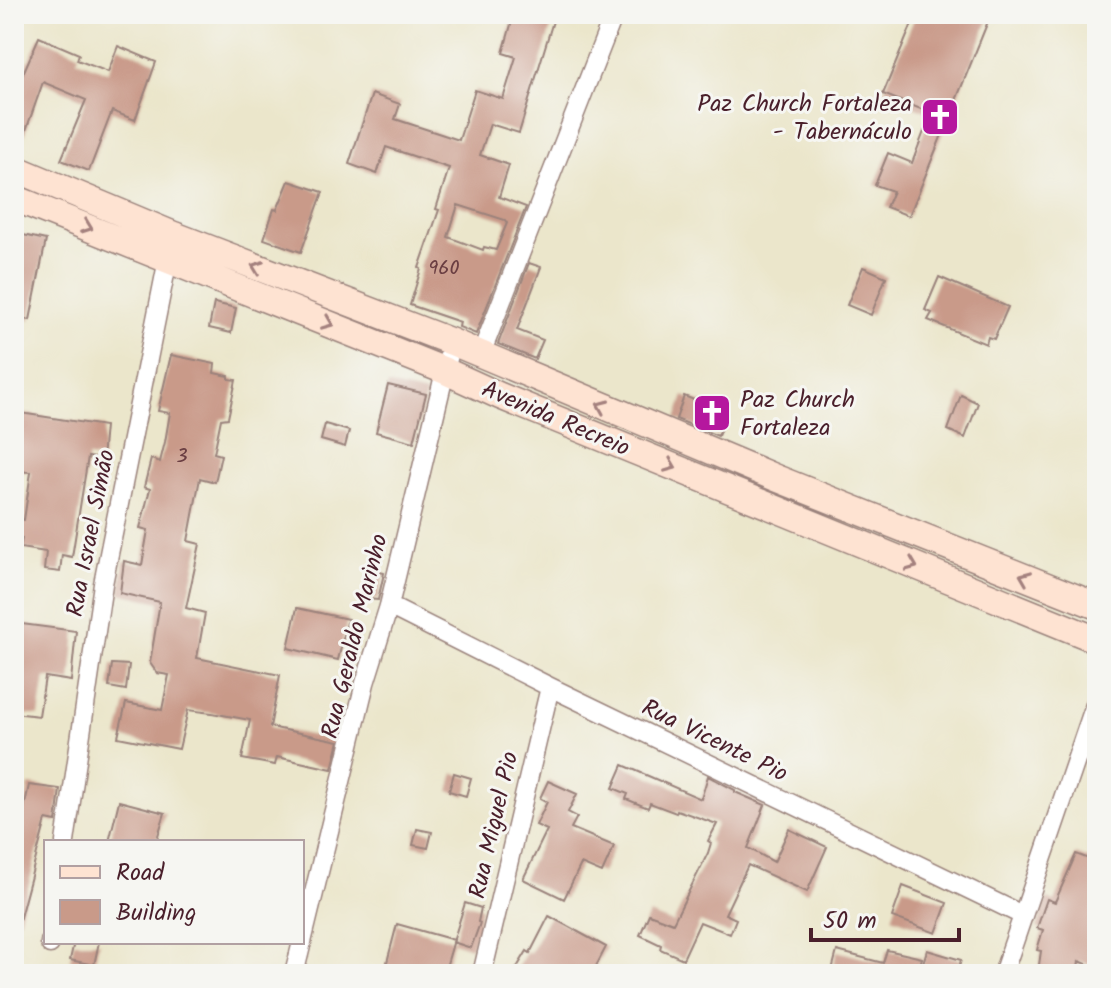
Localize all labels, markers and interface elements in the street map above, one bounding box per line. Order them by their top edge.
place label: Paz Church Fortaleza - Tabernáculo [697,85,912,152]
church icon: Paz Church Fortaleza - Tabernáculo [919,96,961,138]
one-way arrow [79,217,93,234]
house number: 960 [429,253,459,285]
one-way arrow [251,260,265,277]
one-way arrow [320,314,334,330]
street label: Avenida Recreio [475,371,636,468]
place label: Paz Church Fortaleza [740,381,855,448]
church icon: Paz Church Fortaleza [691,392,733,434]
one-way arrow [596,399,610,415]
house number: 3 [176,441,188,473]
street label: Rua Israel Simão [56,446,127,620]
one-way arrow [663,457,678,473]
street label: Rua Geraldo Marinho [311,530,400,743]
one-way arrow [904,555,918,571]
one-way arrow [1019,570,1033,587]
street label: Rua Vicente Pio [635,689,794,794]
street label: Rua Miguel Pio [459,748,530,903]
legend [44,840,304,944]
text: Road [116,854,165,893]
scale bar [811,892,959,942]
text: Building [116,894,196,933]
text: 50 m [823,902,877,941]

